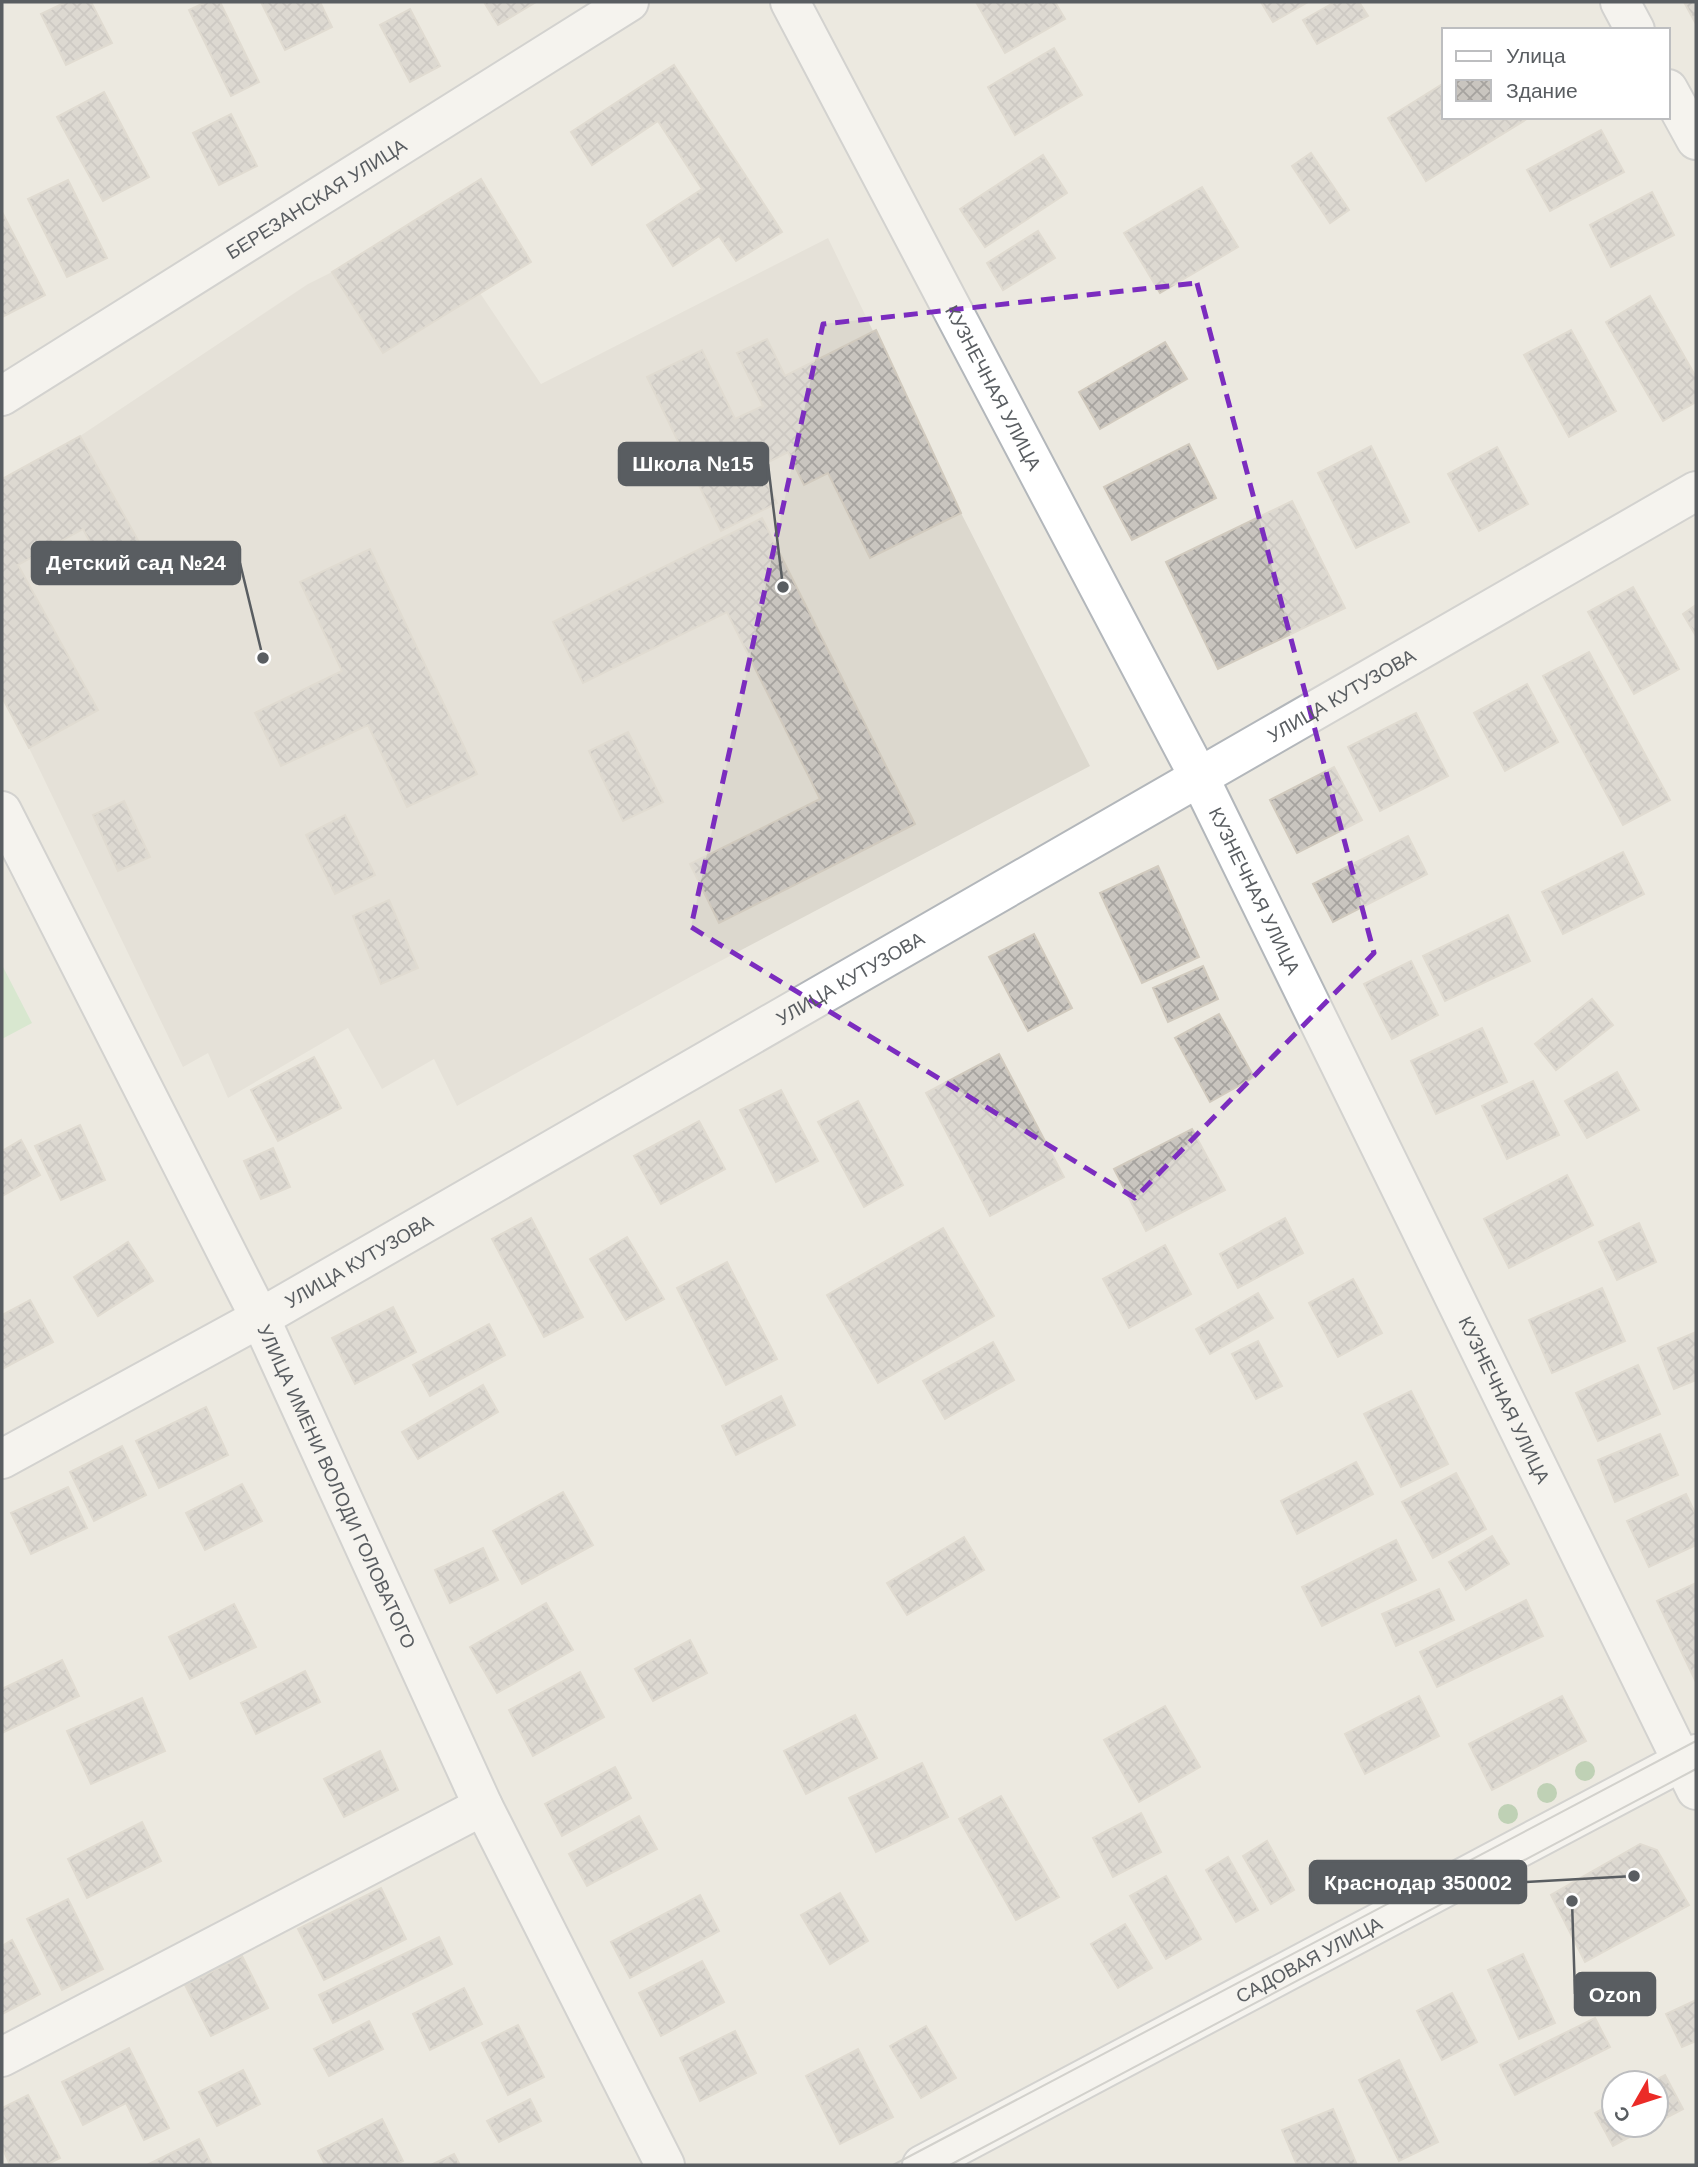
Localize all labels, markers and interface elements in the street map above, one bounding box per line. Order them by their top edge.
legend [1442,28,1670,119]
text: Улица [1506,44,1566,67]
text: Здание [1506,79,1578,102]
street label: БЕРЕЗАНСКАЯ УЛИЦА [222,134,410,263]
street label: КУЗНЕЧНАЯ УЛИЦА [941,302,1046,474]
callout: Школа №15 [619,443,768,485]
text: Школа №15 [632,452,754,475]
callout: Детский сад №24 [32,542,240,584]
text: Детский сад №24 [46,551,226,574]
street label: УЛИЦА КУТУЗОВА [1264,644,1419,746]
street label: КУЗНЕЧНАЯ УЛИЦА [1205,804,1305,978]
street label: УЛИЦА КУТУЗОВА [773,927,928,1029]
street label: УЛИЦА КУТУЗОВА [281,1210,437,1312]
street label: КУЗНЕЧНАЯ УЛИЦА [1455,1313,1554,1487]
street label: УЛИЦА ИМЕНИ ВОЛОДИ ГОЛОВАТОГО [254,1321,420,1652]
callout: Краснодар 350002 [1310,1861,1526,1903]
text: Краснодар 350002 [1324,1871,1512,1894]
street label: САДОВАЯ УЛИЦА [1232,1912,1386,2007]
callout: Ozon [1575,1973,1655,2015]
text: Ozon [1589,1983,1641,2006]
north arrow [1600,2069,1670,2139]
text: С [1610,2102,1635,2126]

